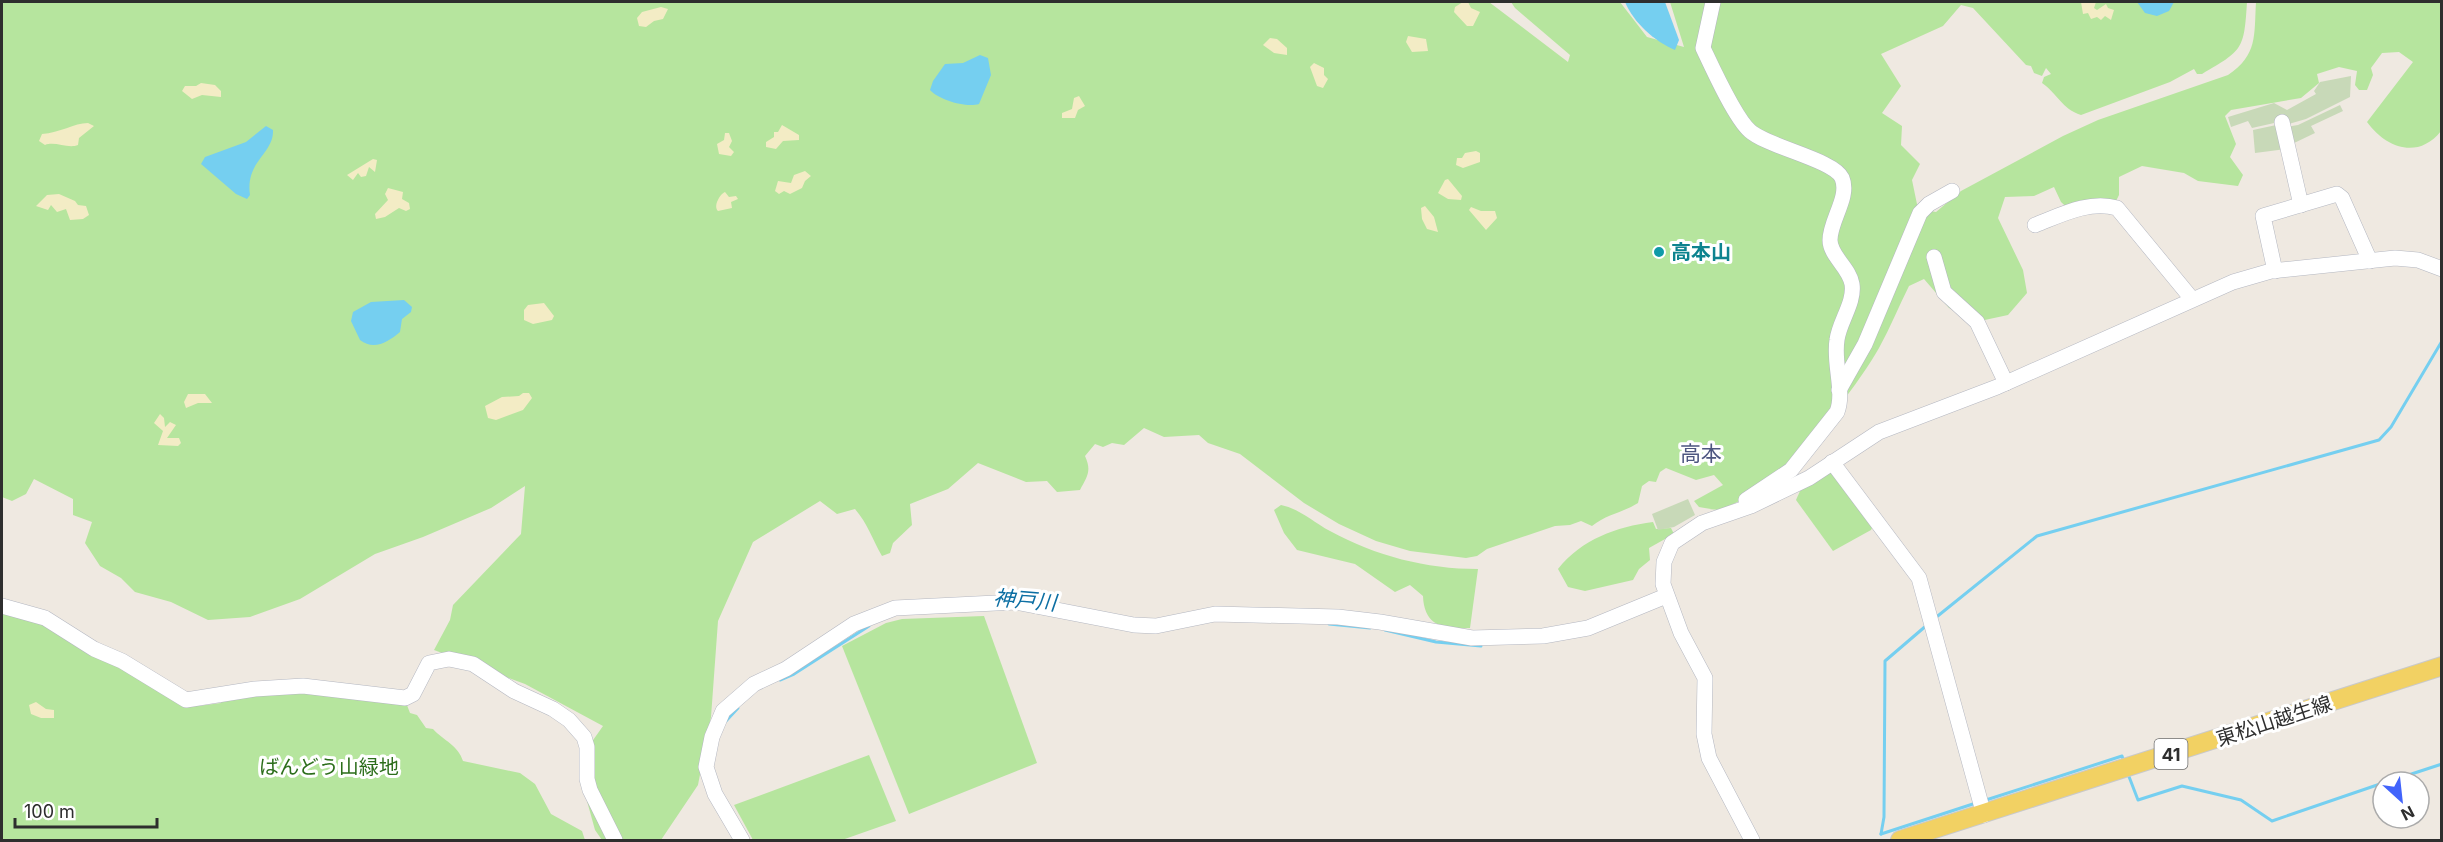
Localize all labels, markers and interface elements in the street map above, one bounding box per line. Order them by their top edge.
place label: 高本山 [1671,240,1731,264]
marker: 高本山 [1652,245,1666,259]
district label: 高本 [1680,441,1722,466]
water label: 神戸川 [993,585,1059,615]
street label: 東松山越生線 [2213,691,2335,751]
road number: 41 [2154,739,2188,769]
park label: ばんどう山緑地 [259,755,399,779]
north arrow [2371,770,2431,830]
scale bar [15,791,158,829]
text: 100 m [24,801,75,822]
text: N [2398,802,2418,825]

